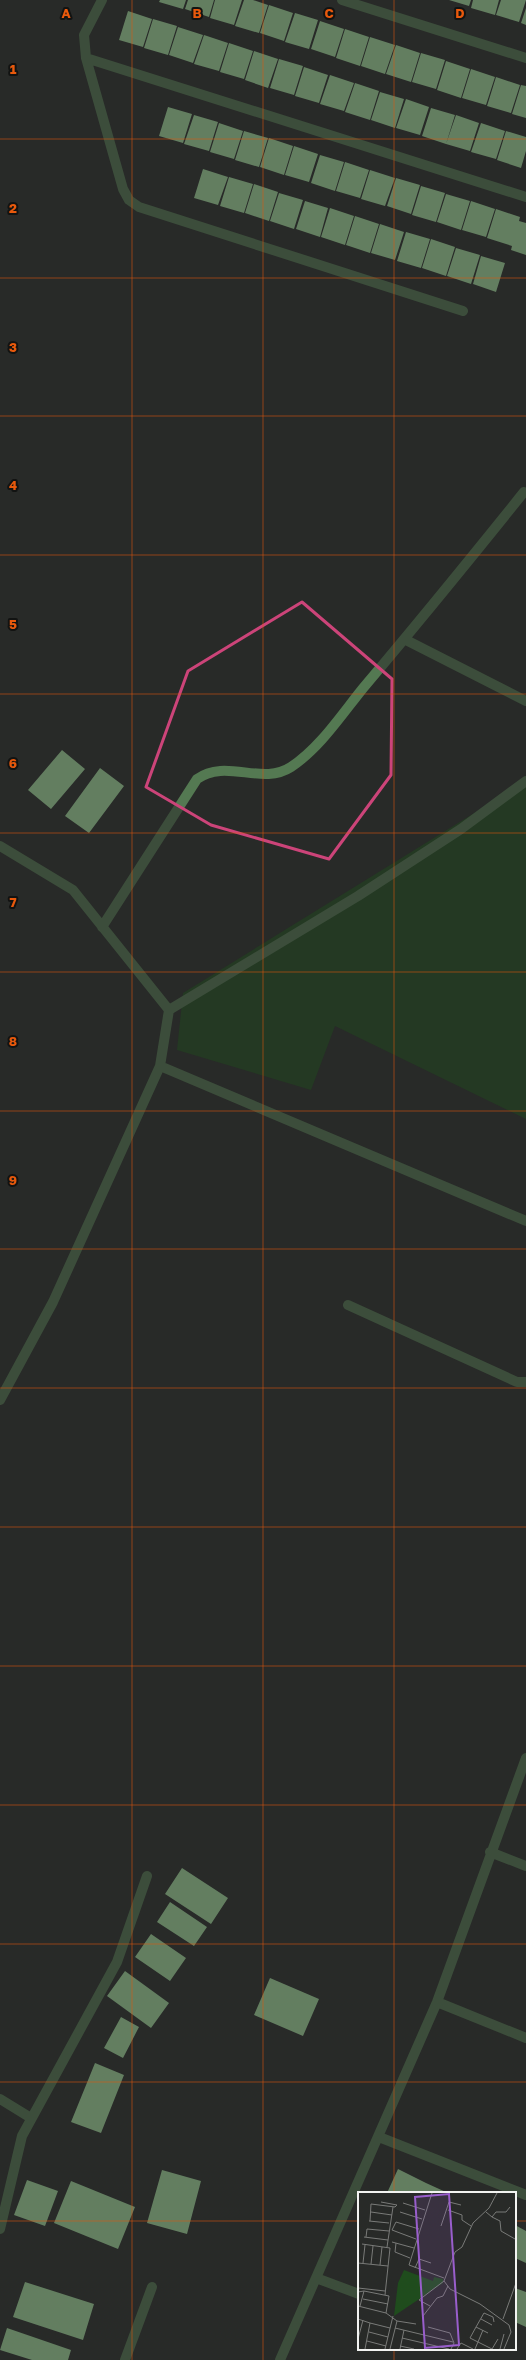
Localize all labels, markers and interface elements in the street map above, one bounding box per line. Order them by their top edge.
text: A [61,5,71,21]
text: B [192,5,202,21]
text: C [324,5,334,21]
text: D [455,5,465,21]
text: 1 [10,61,17,77]
text: 2 [9,200,17,216]
text: 3 [9,339,17,355]
text: 4 [9,477,17,493]
text: 5 [9,616,17,632]
text: 6 [9,755,17,771]
text: 7 [9,894,17,910]
text: 8 [9,1033,17,1049]
text: 9 [9,1172,17,1188]
inset map [358,2192,516,2350]

